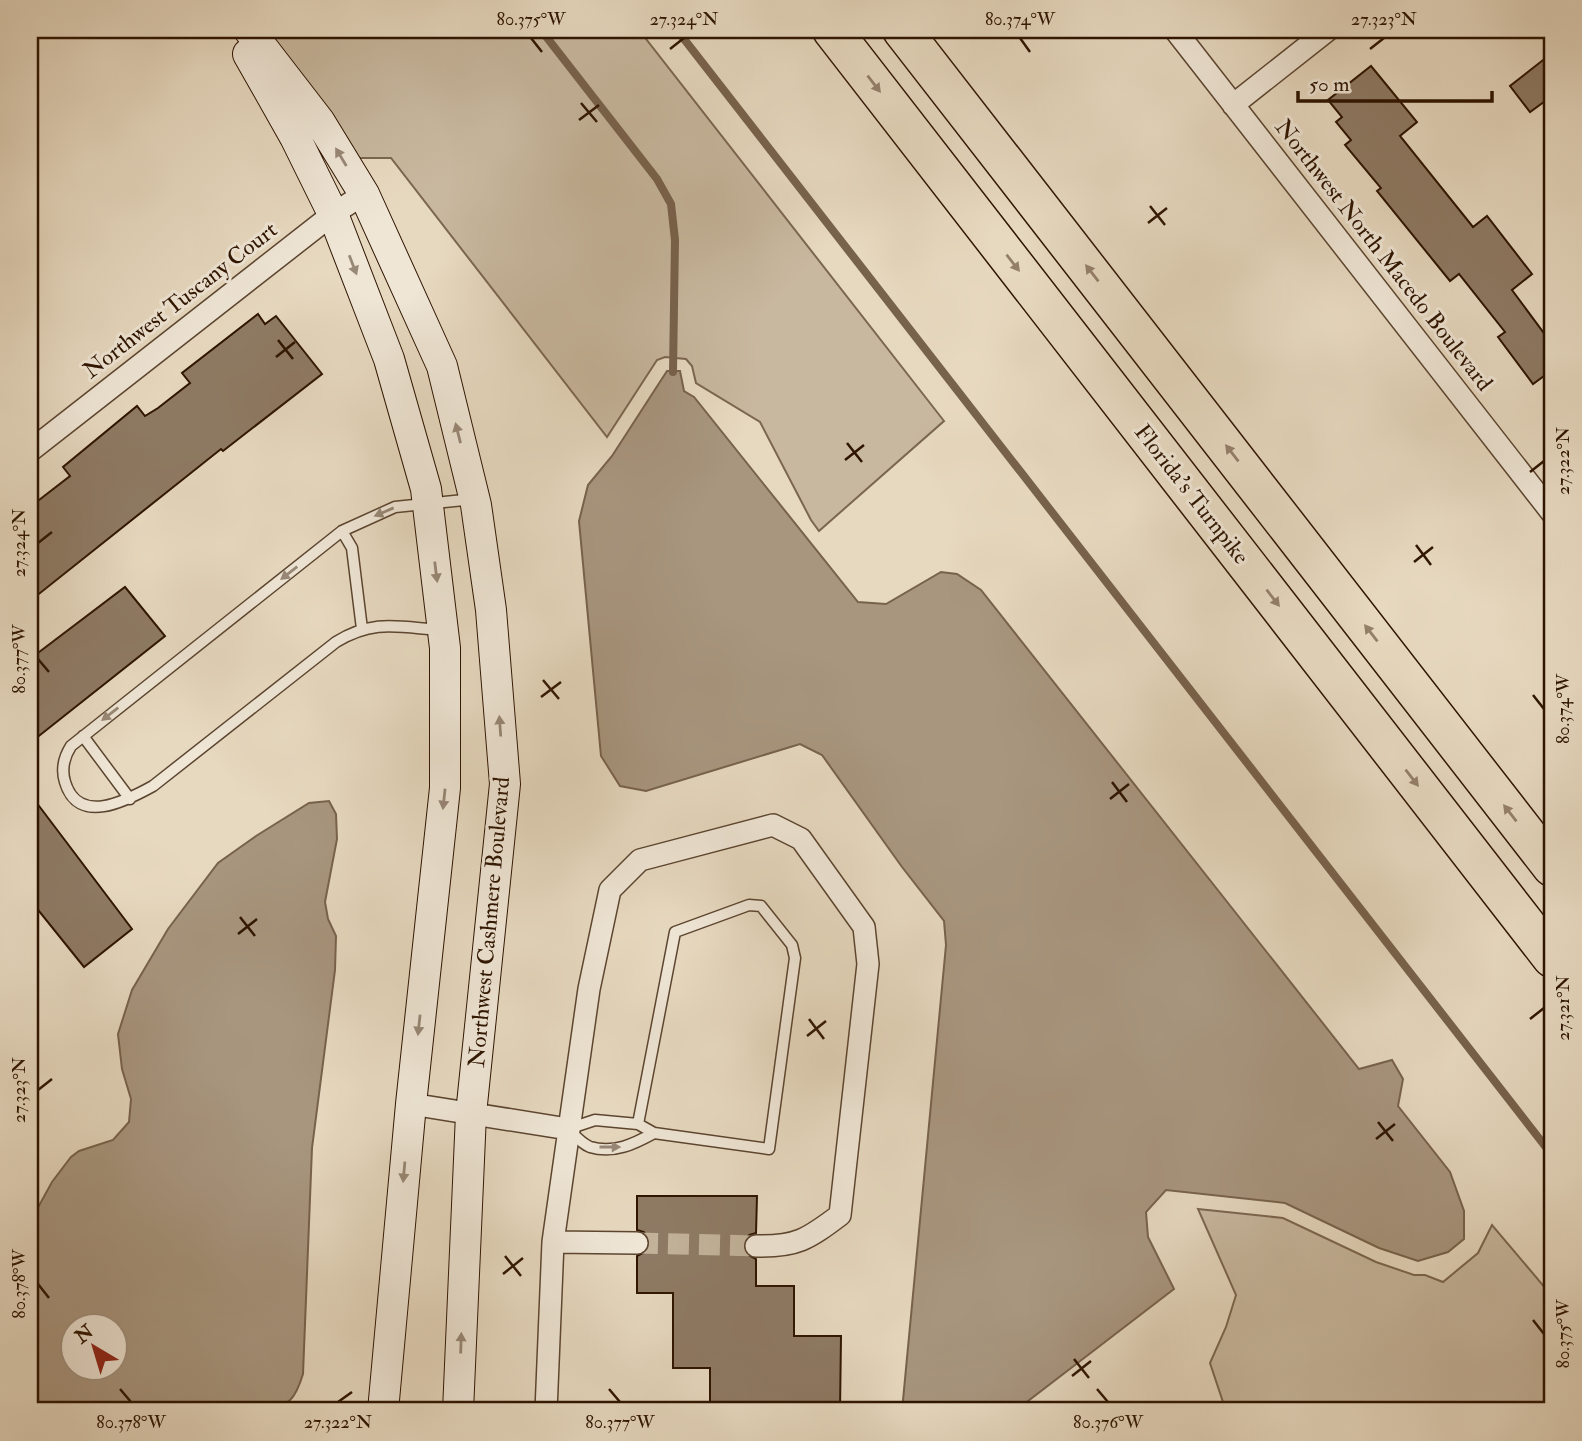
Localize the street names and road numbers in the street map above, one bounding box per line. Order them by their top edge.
street label: Northwest North Macedo Boulevard [1269,113,1499,397]
street label: Northwest Tuscany Court [77,215,283,385]
street label: Florida's Turnpike [1128,418,1256,571]
street label: Northwest Cashmere Boulevard [462,775,516,1069]

